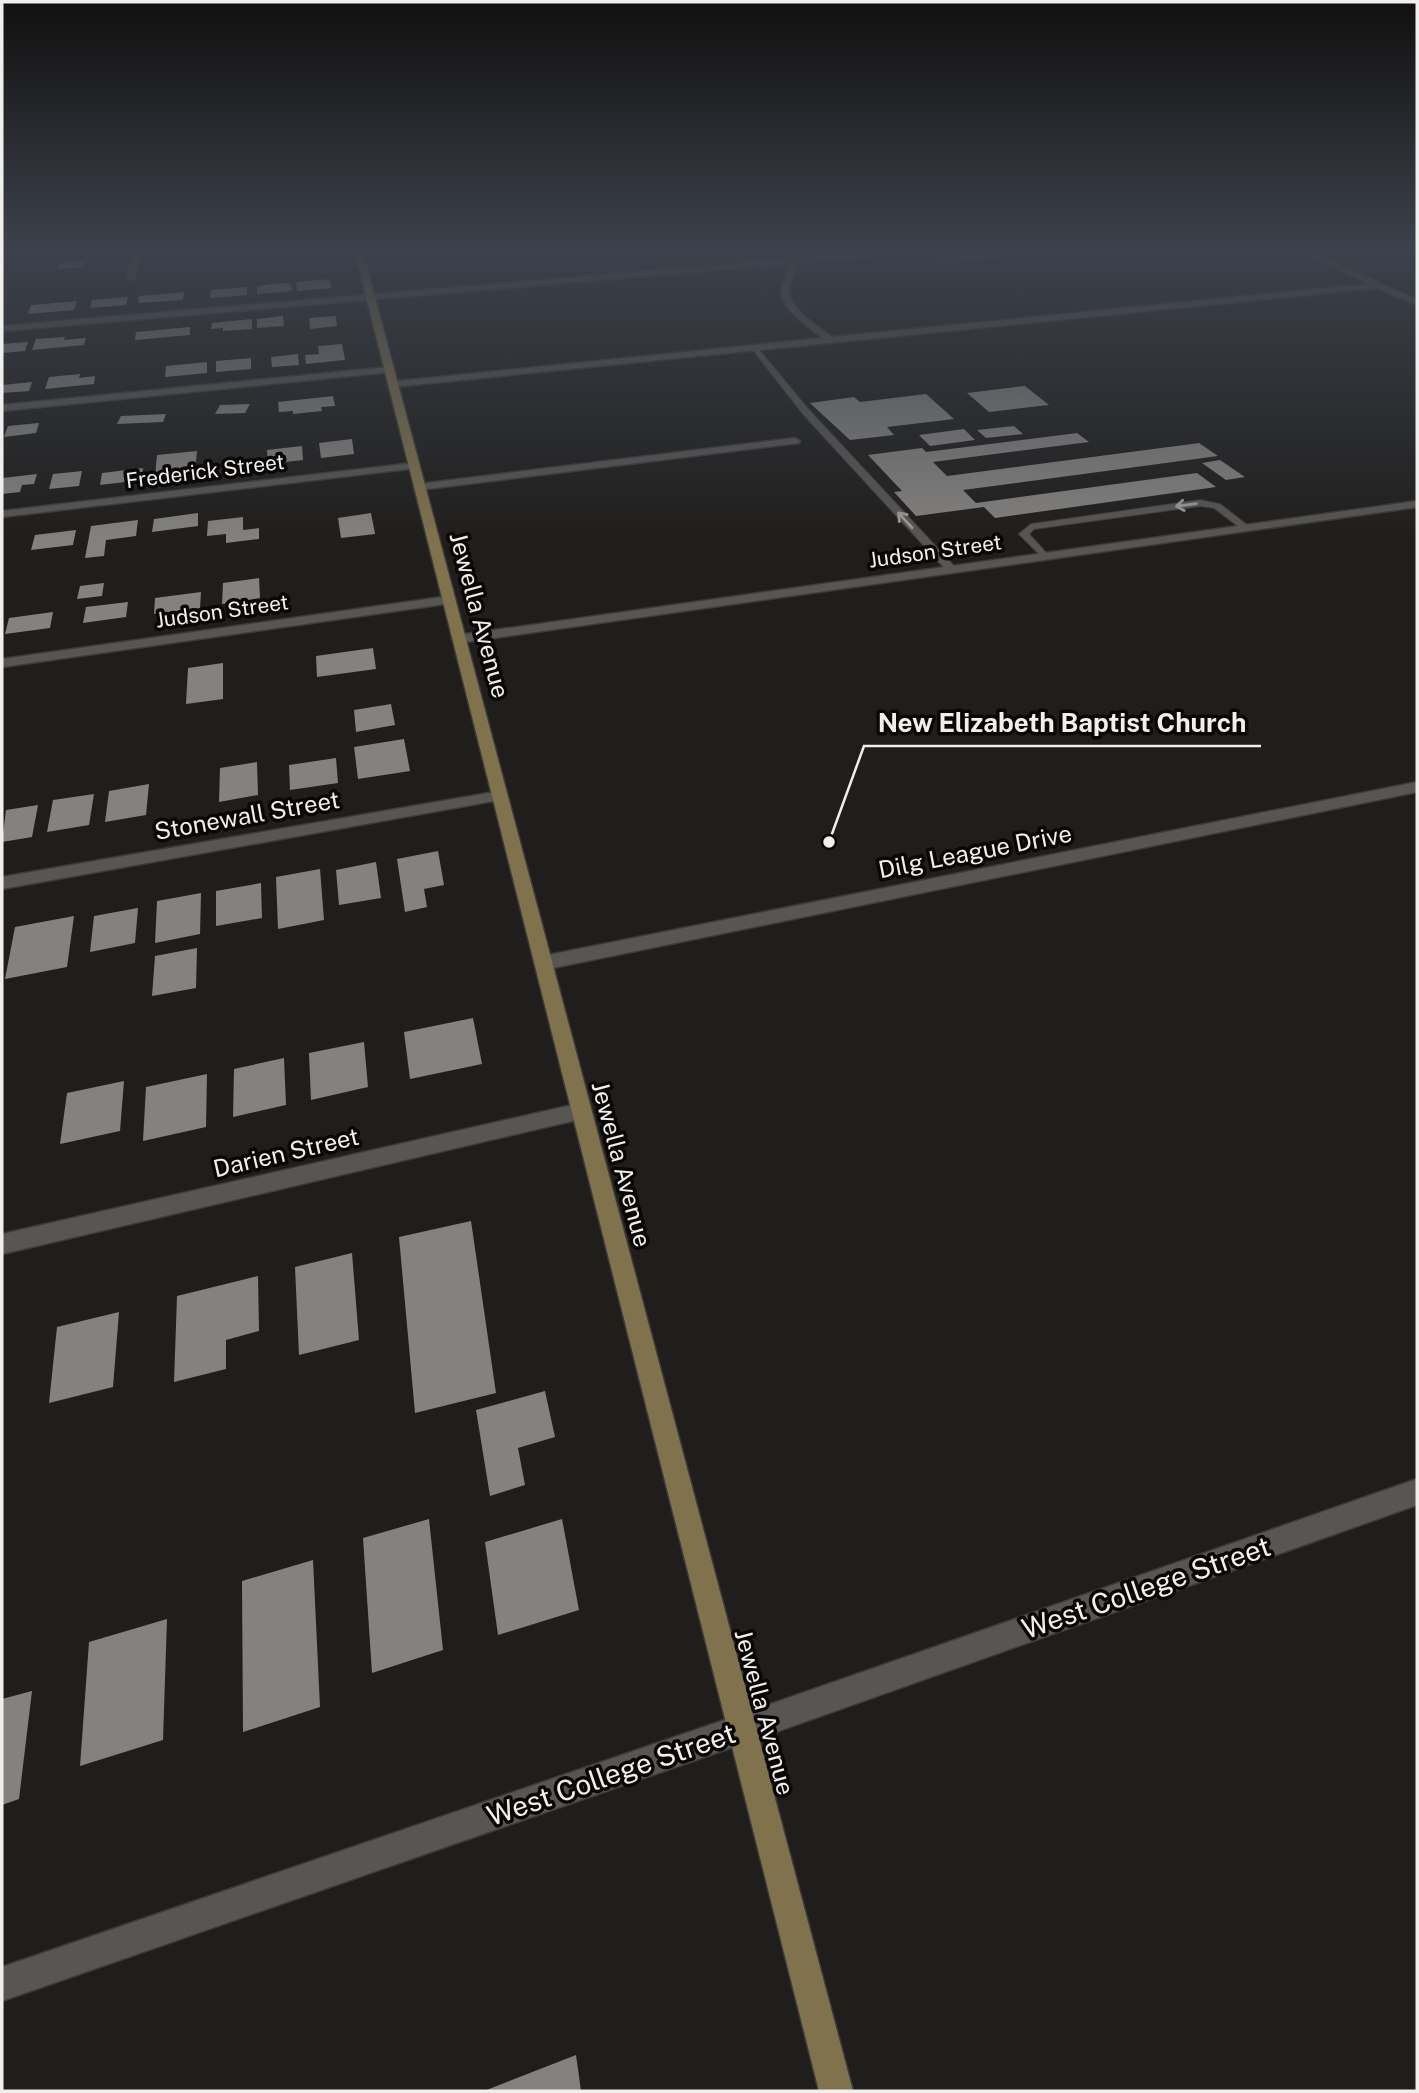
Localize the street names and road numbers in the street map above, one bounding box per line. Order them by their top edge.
street label: Frederick Street [124,449,286,493]
street label: Jewella Avenue [444,529,516,701]
street label: Judson Street [867,529,1003,573]
street label: Judson Street [154,589,290,633]
street label: Stonewall Street [152,785,342,845]
street label: Dilg League Drive [876,819,1074,883]
street label: Jewella Avenue [586,1078,658,1250]
street label: Darien Street [210,1122,362,1182]
street label: West College Street [1017,1529,1275,1645]
street label: Jewella Avenue [729,1626,801,1798]
street label: West College Street [482,1716,740,1832]

